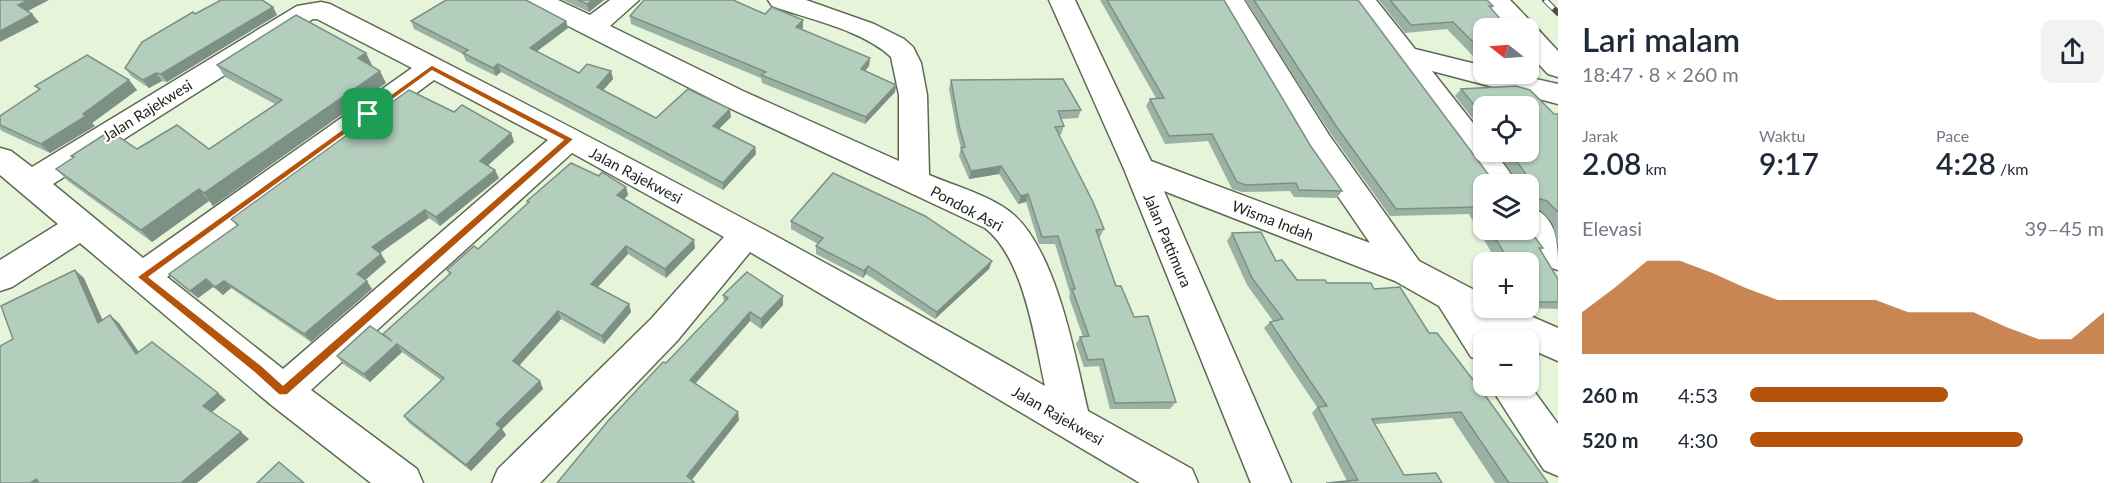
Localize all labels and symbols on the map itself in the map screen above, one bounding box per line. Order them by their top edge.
north arrow [1473,18,1539,84]
street label: Jalan Rajekwesi [99,75,195,145]
pin [342,88,393,139]
street label: Jalan Rajekwesi [587,143,685,207]
street label: Pondok Asri [928,181,1006,235]
street label: Jalan Pattimura [1140,190,1196,290]
street label: Wisma Indah [1230,196,1316,244]
street label: Jalan Rajekwesi [1009,382,1107,448]

